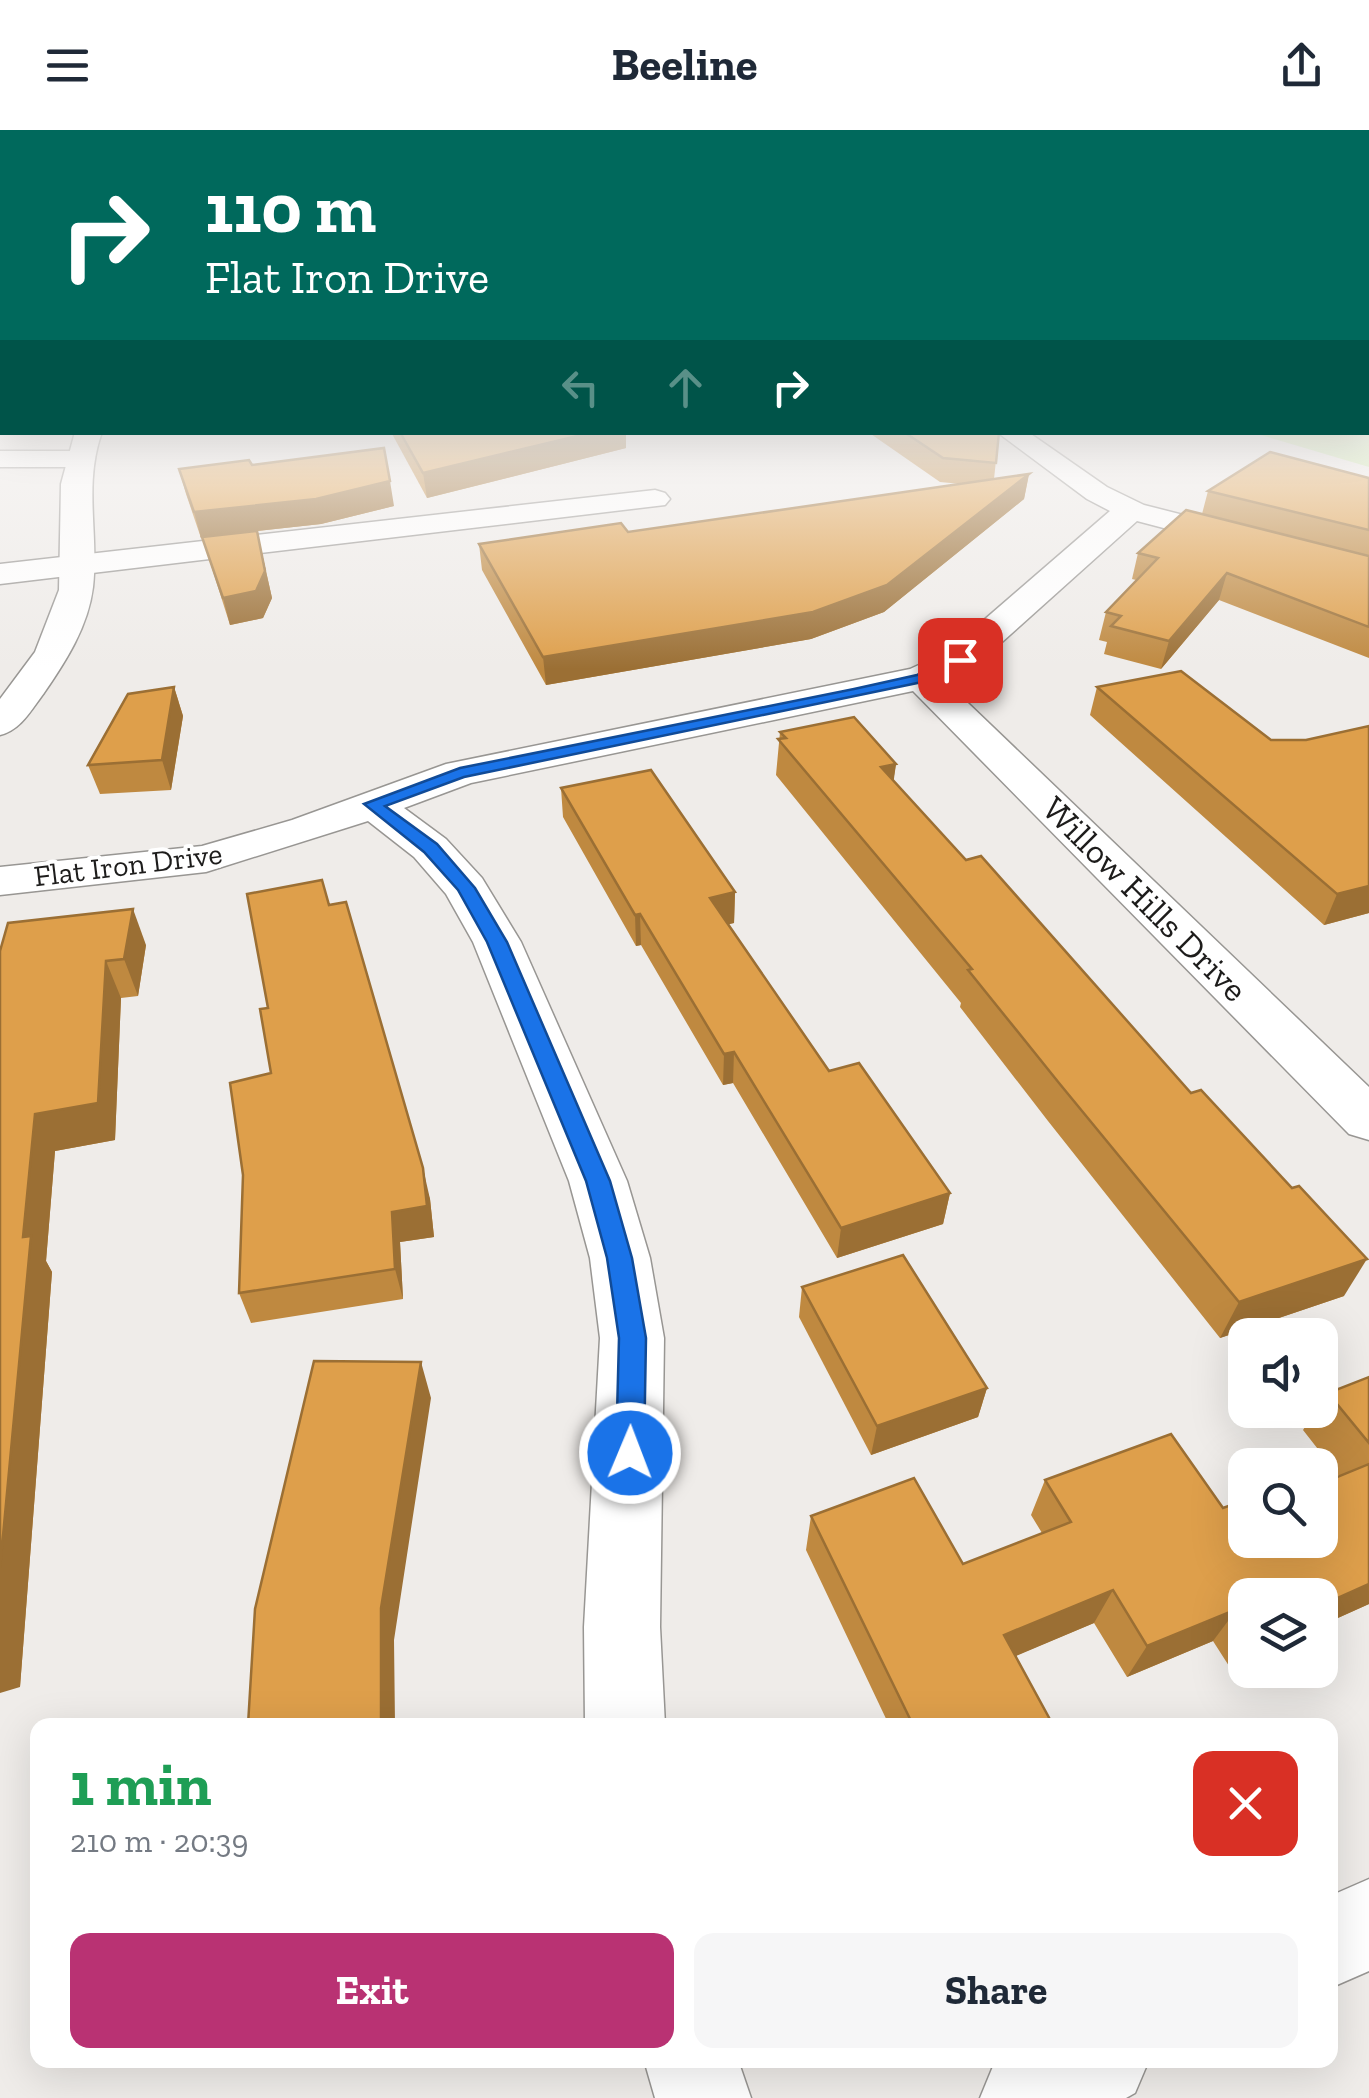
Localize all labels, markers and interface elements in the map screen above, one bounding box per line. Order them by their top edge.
icon: menu [40,38,95,93]
text: Beeline [611,38,758,92]
icon: share [1274,38,1329,93]
text: 110 m [205,166,376,250]
icon: right [40,170,170,300]
text: Flat Iron Drive [205,251,489,305]
icon: left [553,360,608,415]
icon: ahead [658,360,713,415]
icon: right [763,360,818,415]
pin [918,618,1003,703]
icon: arrive [933,633,988,688]
street label: Willow Hills Drive [1034,788,1256,1010]
street label: Flat Iron Drive [32,836,224,894]
map controls [1228,1318,1338,1688]
button: sound [1228,1318,1338,1428]
position arrow [578,1401,682,1505]
button: search [1228,1448,1338,1558]
button: layers [1228,1578,1338,1688]
text: 1 min [70,1748,212,1820]
button: close [1193,1751,1298,1856]
text: 210 m · 20:39 [70,1822,248,1860]
button: Exit [70,1933,674,2048]
button: Share [694,1933,1298,2048]

